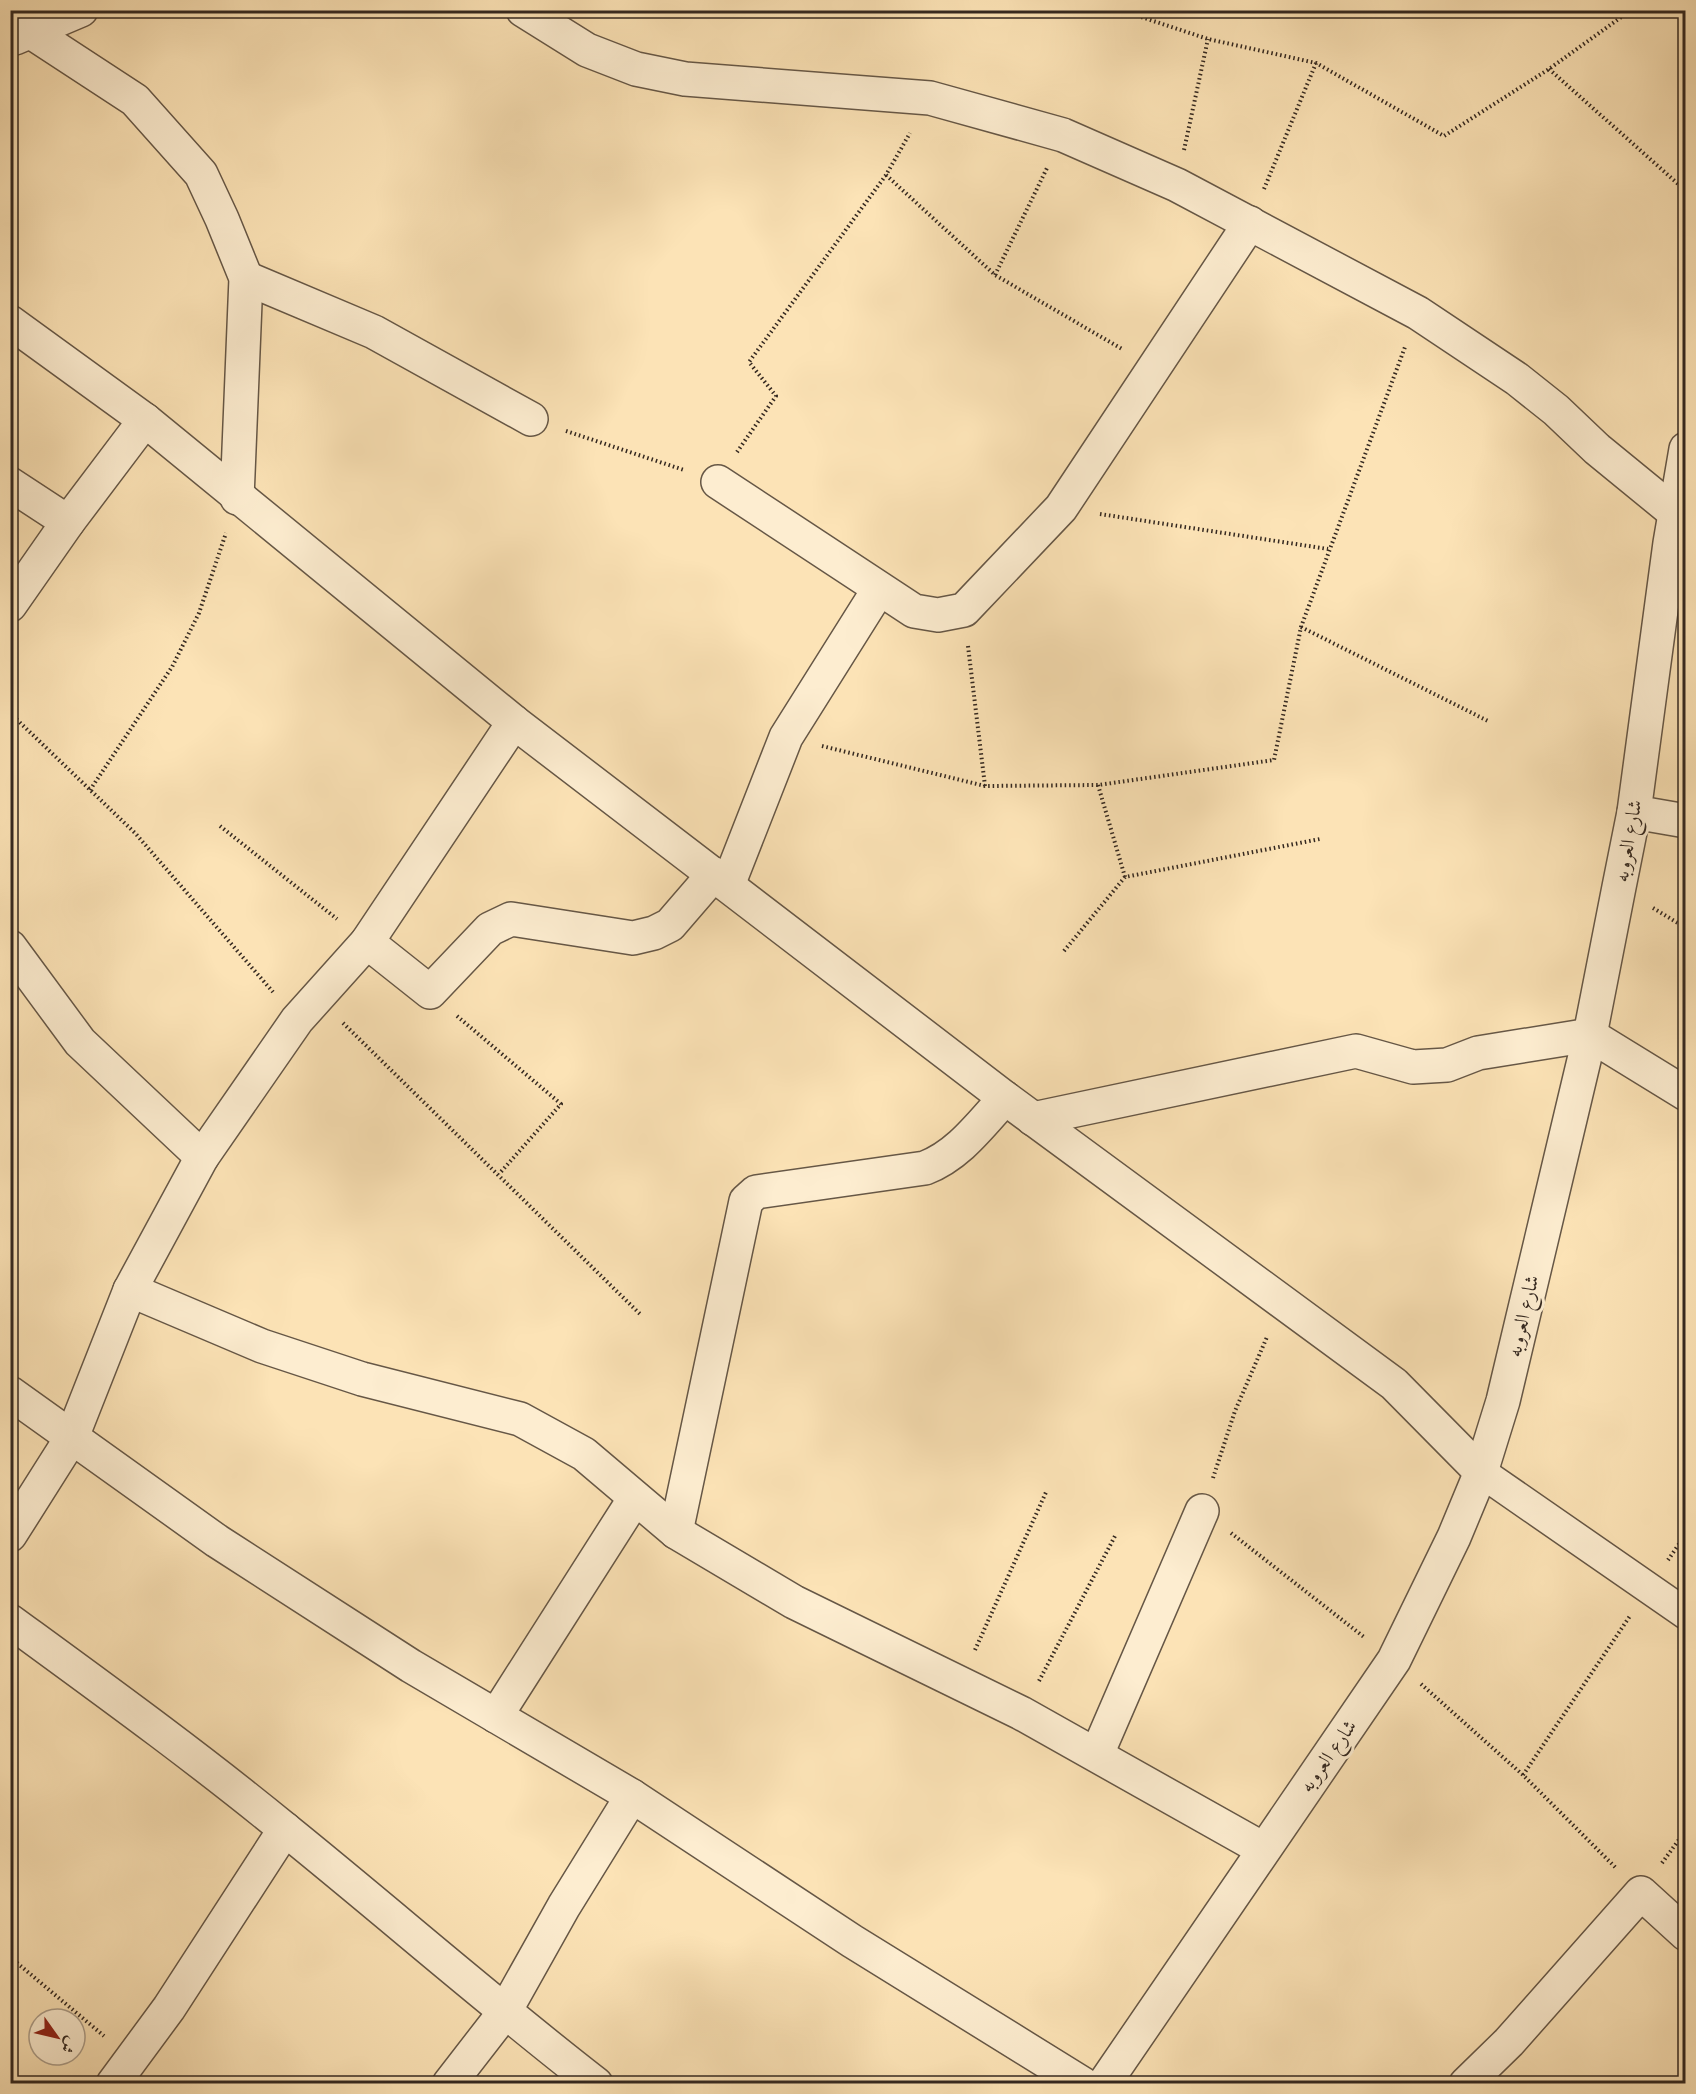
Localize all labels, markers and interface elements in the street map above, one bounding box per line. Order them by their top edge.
street label: شارع العروبه [1607,798,1652,885]
street label: شارع العروبه [1500,1272,1549,1360]
street label: شارع العروبه [1293,1714,1366,1800]
north arrow [27,2007,87,2067]
text: ش [55,2032,82,2058]

